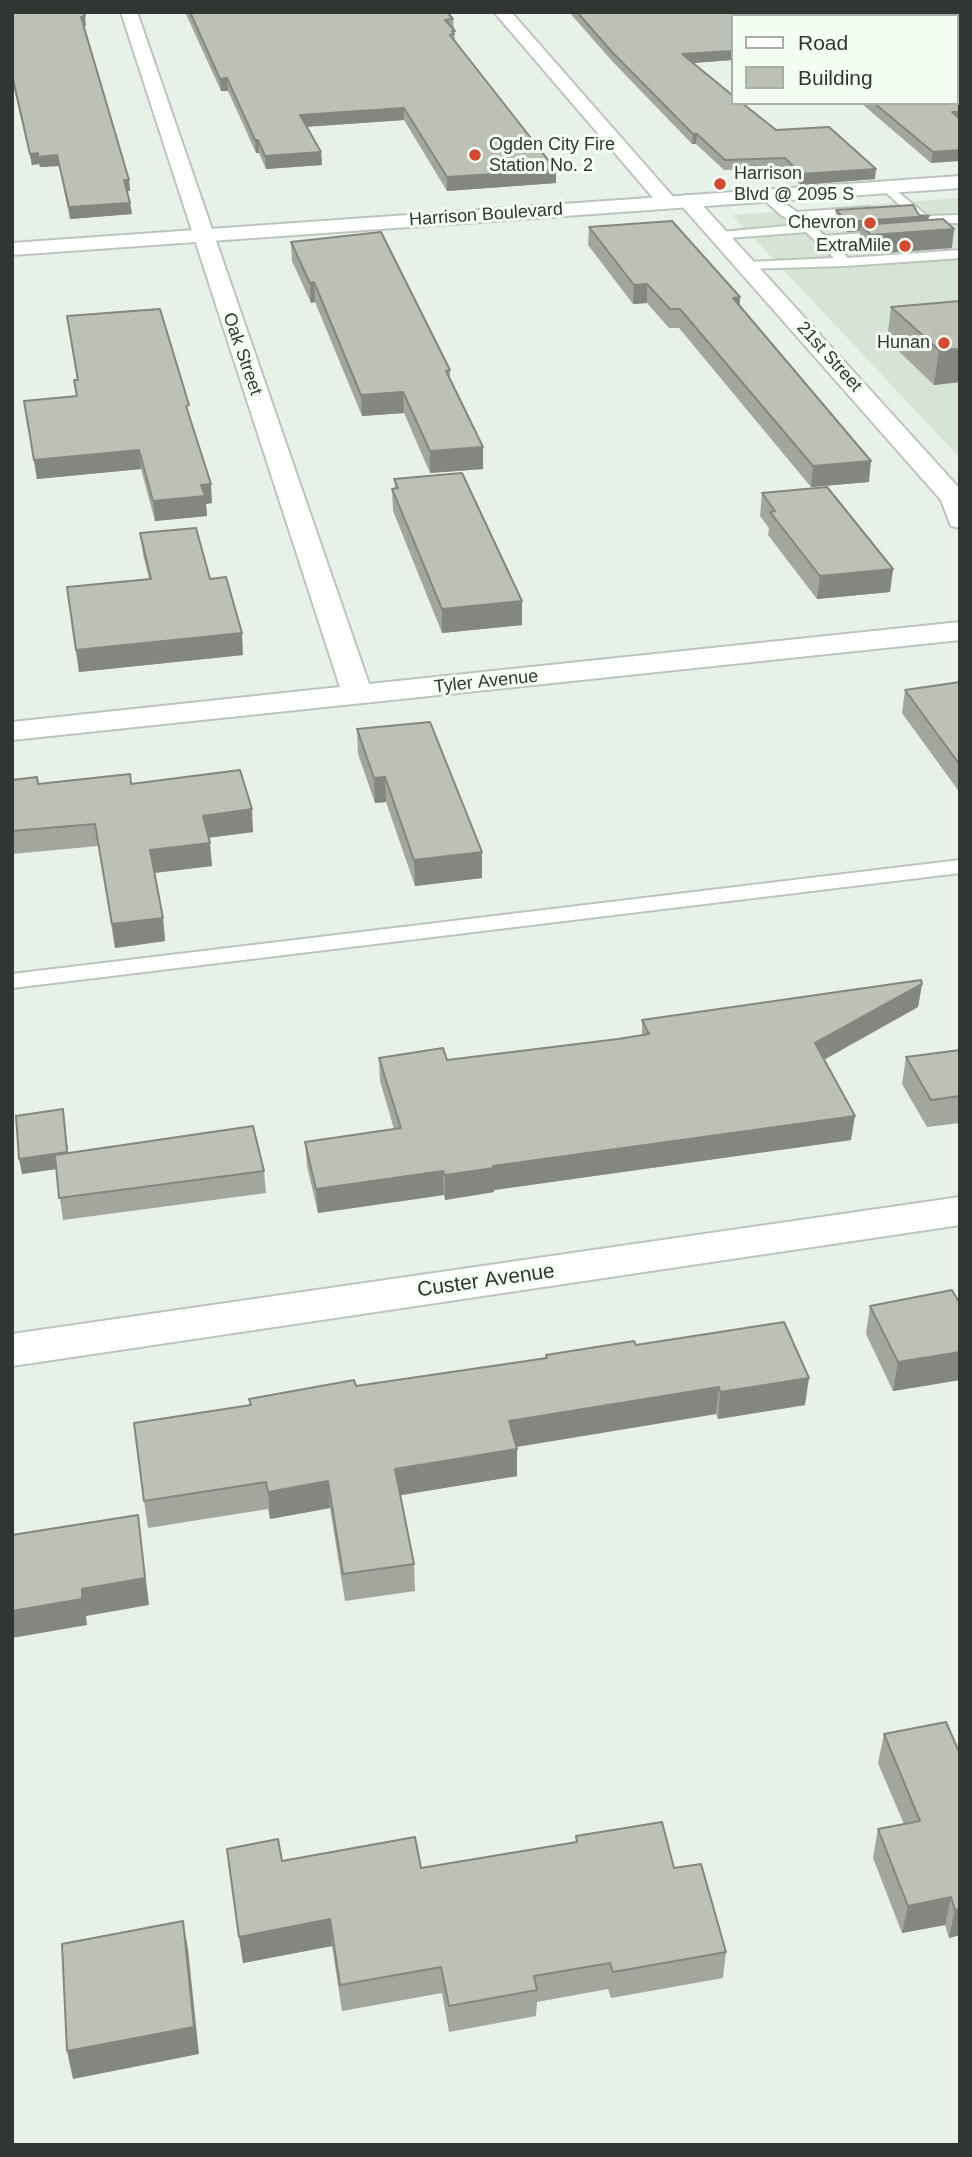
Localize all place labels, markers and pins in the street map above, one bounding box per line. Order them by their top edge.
place label: Ogden City Fire Station No. 2 [489,134,615,176]
marker: Ogden City Fire Station No. 2 [467,147,483,163]
place label: Harrison Blvd @ 2095 S [734,163,854,206]
marker: Harrison Blvd @ 2095 S [712,176,728,192]
place label: Chevron [788,212,856,234]
marker: Chevron [862,215,878,231]
place label: ExtraMile [816,235,891,257]
marker: ExtraMile [897,238,913,254]
place label: Hunan [877,332,930,354]
marker: Hunan [936,335,952,351]

